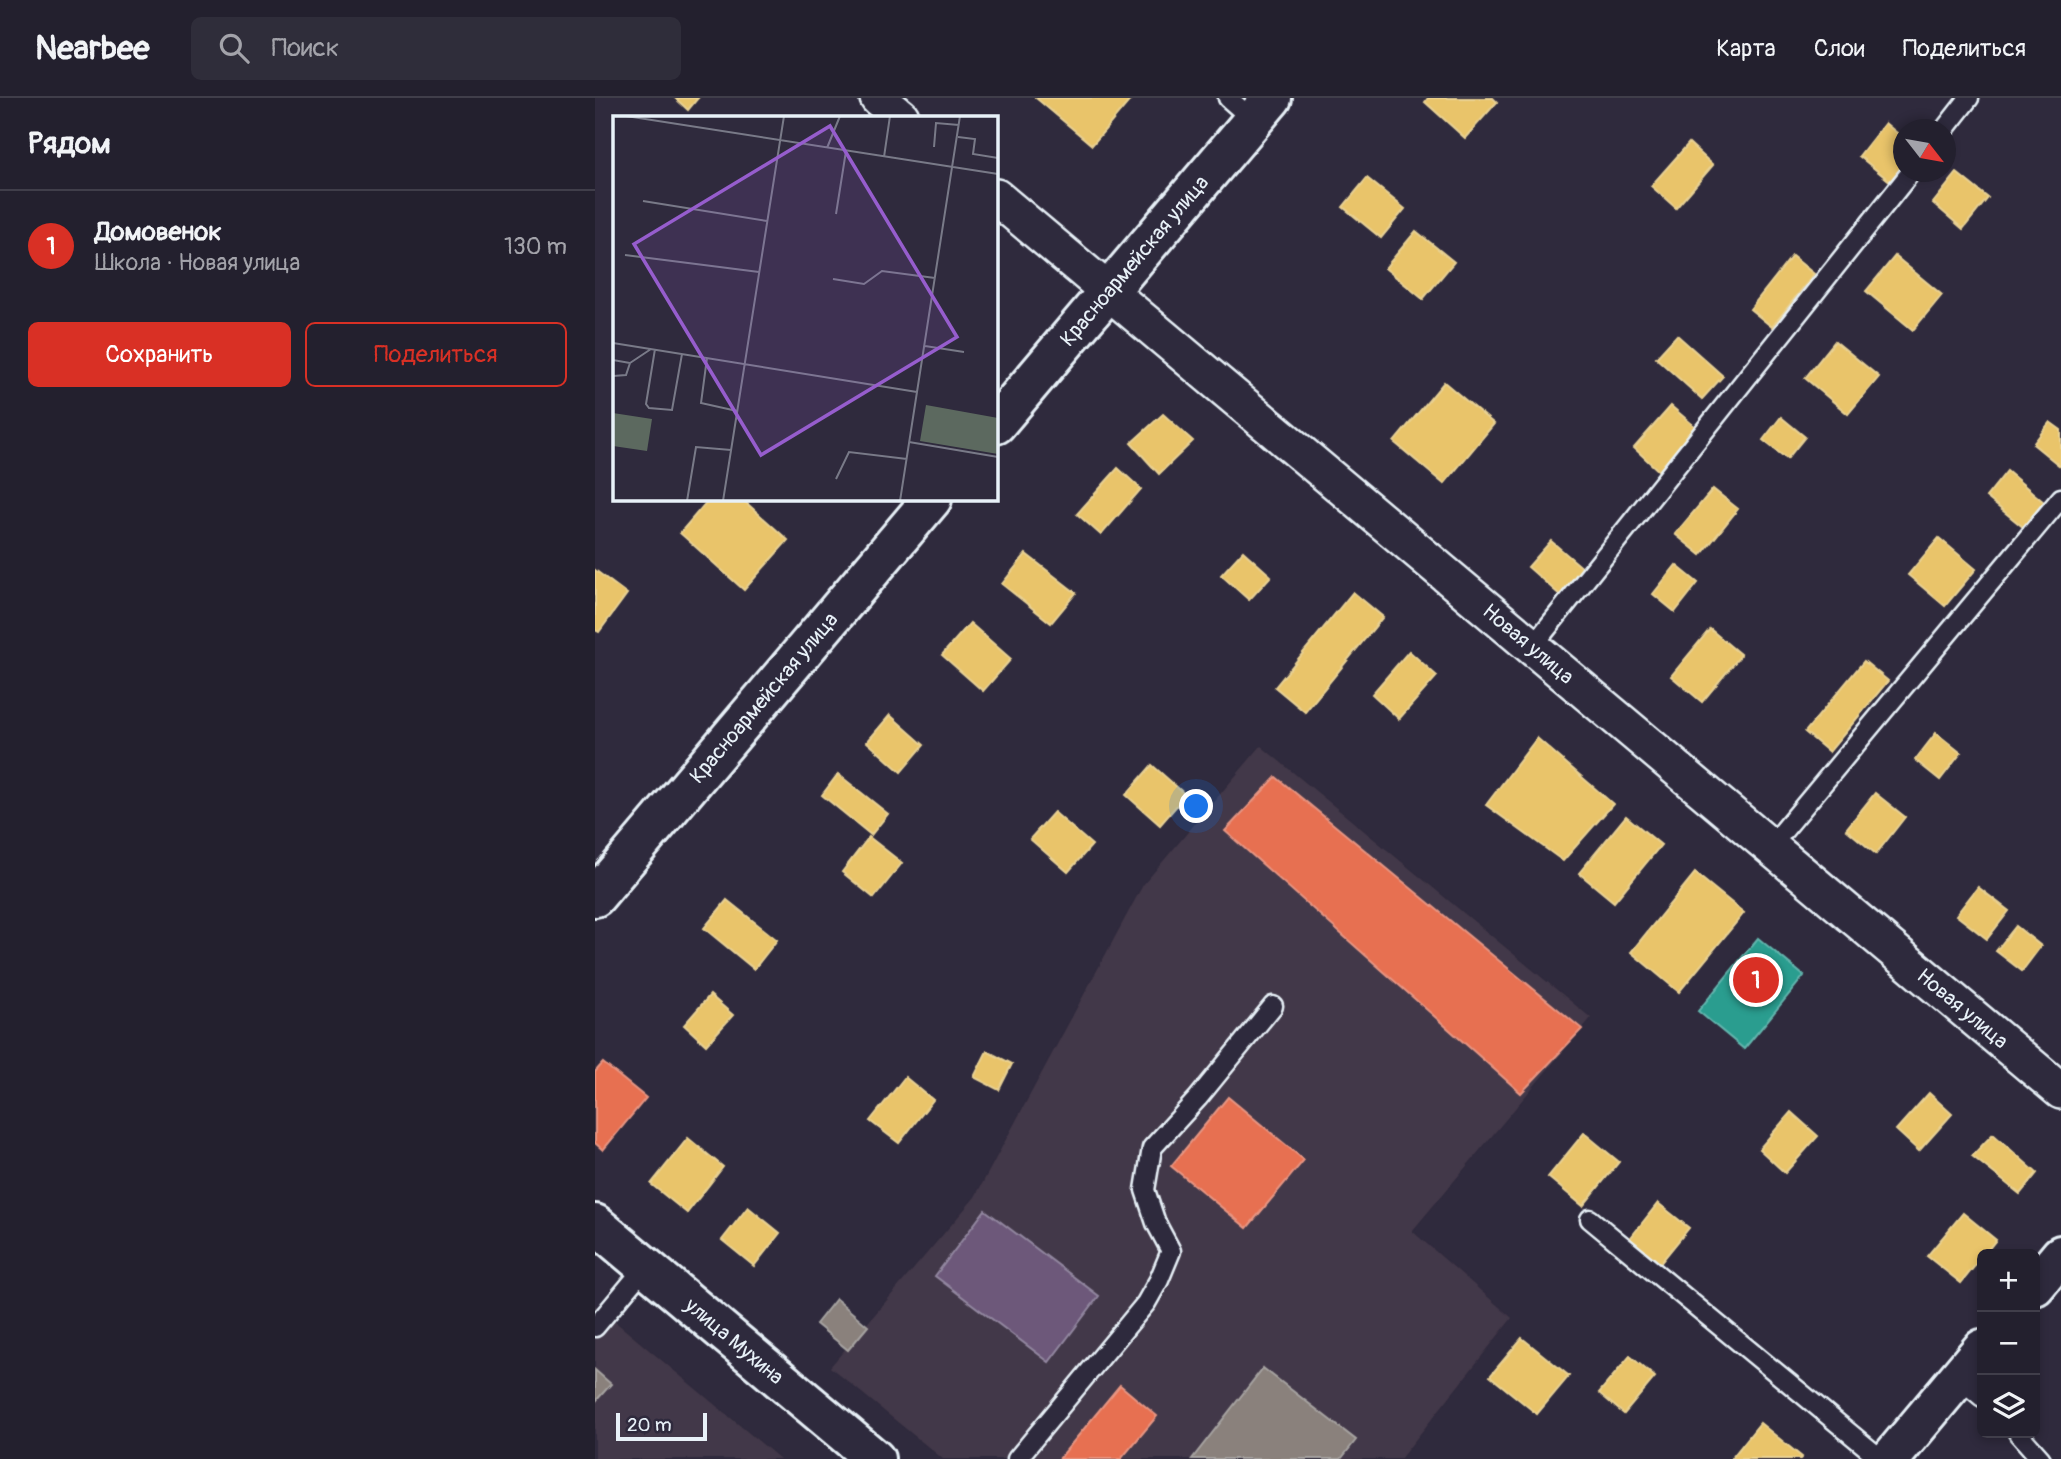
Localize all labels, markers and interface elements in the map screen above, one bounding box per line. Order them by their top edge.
search box [191,17,681,80]
text: Nearbee [35,28,149,69]
icon: search [215,29,253,67]
text: Поиск [271,32,339,64]
text: Карта [1716,34,1776,63]
text: Слои [1814,34,1865,63]
text: Поделиться [1903,34,2026,63]
inset map [613,116,997,500]
north arrow [1893,119,1956,182]
text: Рядом [28,125,111,162]
street label: Красноармейская улица [1054,170,1215,352]
text: Домовенок [95,216,222,248]
text: 1 [47,232,56,261]
text: 130 m [504,232,567,261]
text: Школа · Новая улица [95,248,300,277]
button: Сохранить [28,322,291,387]
button: Поделиться [305,322,567,387]
street label: Новая улица [1477,598,1579,690]
street label: Красноармейская улица [684,607,844,789]
your location [1179,789,1213,823]
pin: 1 [1733,954,1779,1006]
street label: Новая улица [1911,963,2014,1055]
map controls [1977,1249,2040,1438]
button: + [1977,1249,2040,1312]
street label: улица Мухина [678,1291,789,1391]
button: − [1977,1312,2040,1375]
button: layers [1977,1375,2040,1438]
scale bar [616,1410,707,1442]
text: 20 m [627,1413,672,1437]

